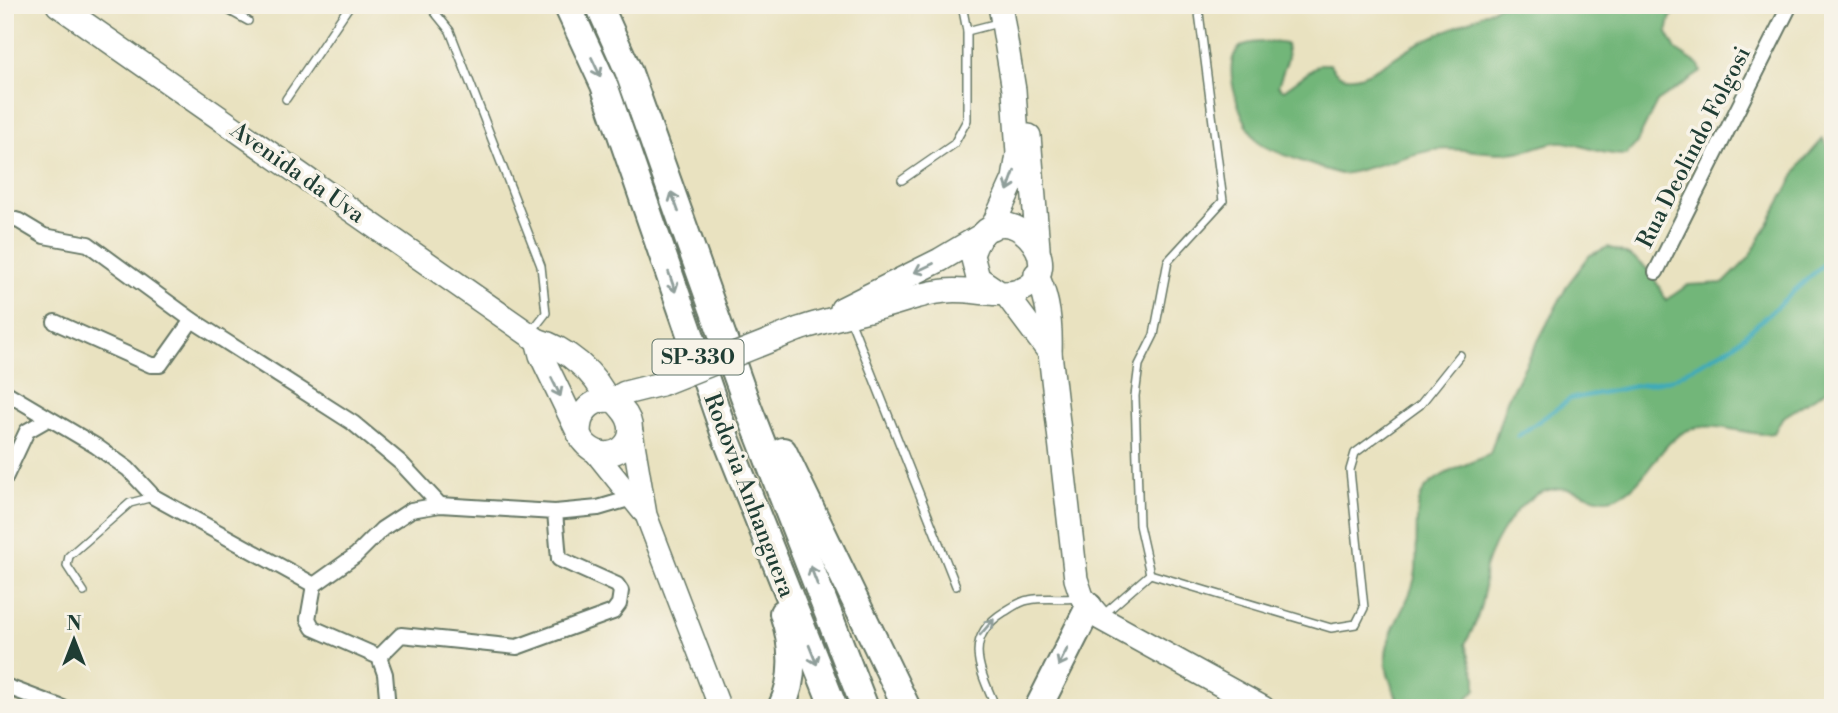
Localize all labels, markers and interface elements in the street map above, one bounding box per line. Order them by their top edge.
street label: Rua Deolindo Folgosi [1631,42,1757,253]
one-way arrow [590,56,603,77]
street label: Avenida da Uva [224,116,370,230]
one-way arrow [1004,170,1016,192]
one-way arrow [668,191,680,213]
one-way arrow [914,262,935,275]
one-way arrow [667,270,679,292]
road number: SP-330 [652,340,744,374]
one-way arrow [550,376,564,397]
street label: Rodovia Anhanguera [697,389,801,602]
one-way arrow [806,565,819,587]
north arrow [38,604,108,674]
text: N [66,612,82,636]
one-way arrow [979,618,995,636]
one-way arrow [807,643,820,665]
one-way arrow [1056,647,1070,667]

